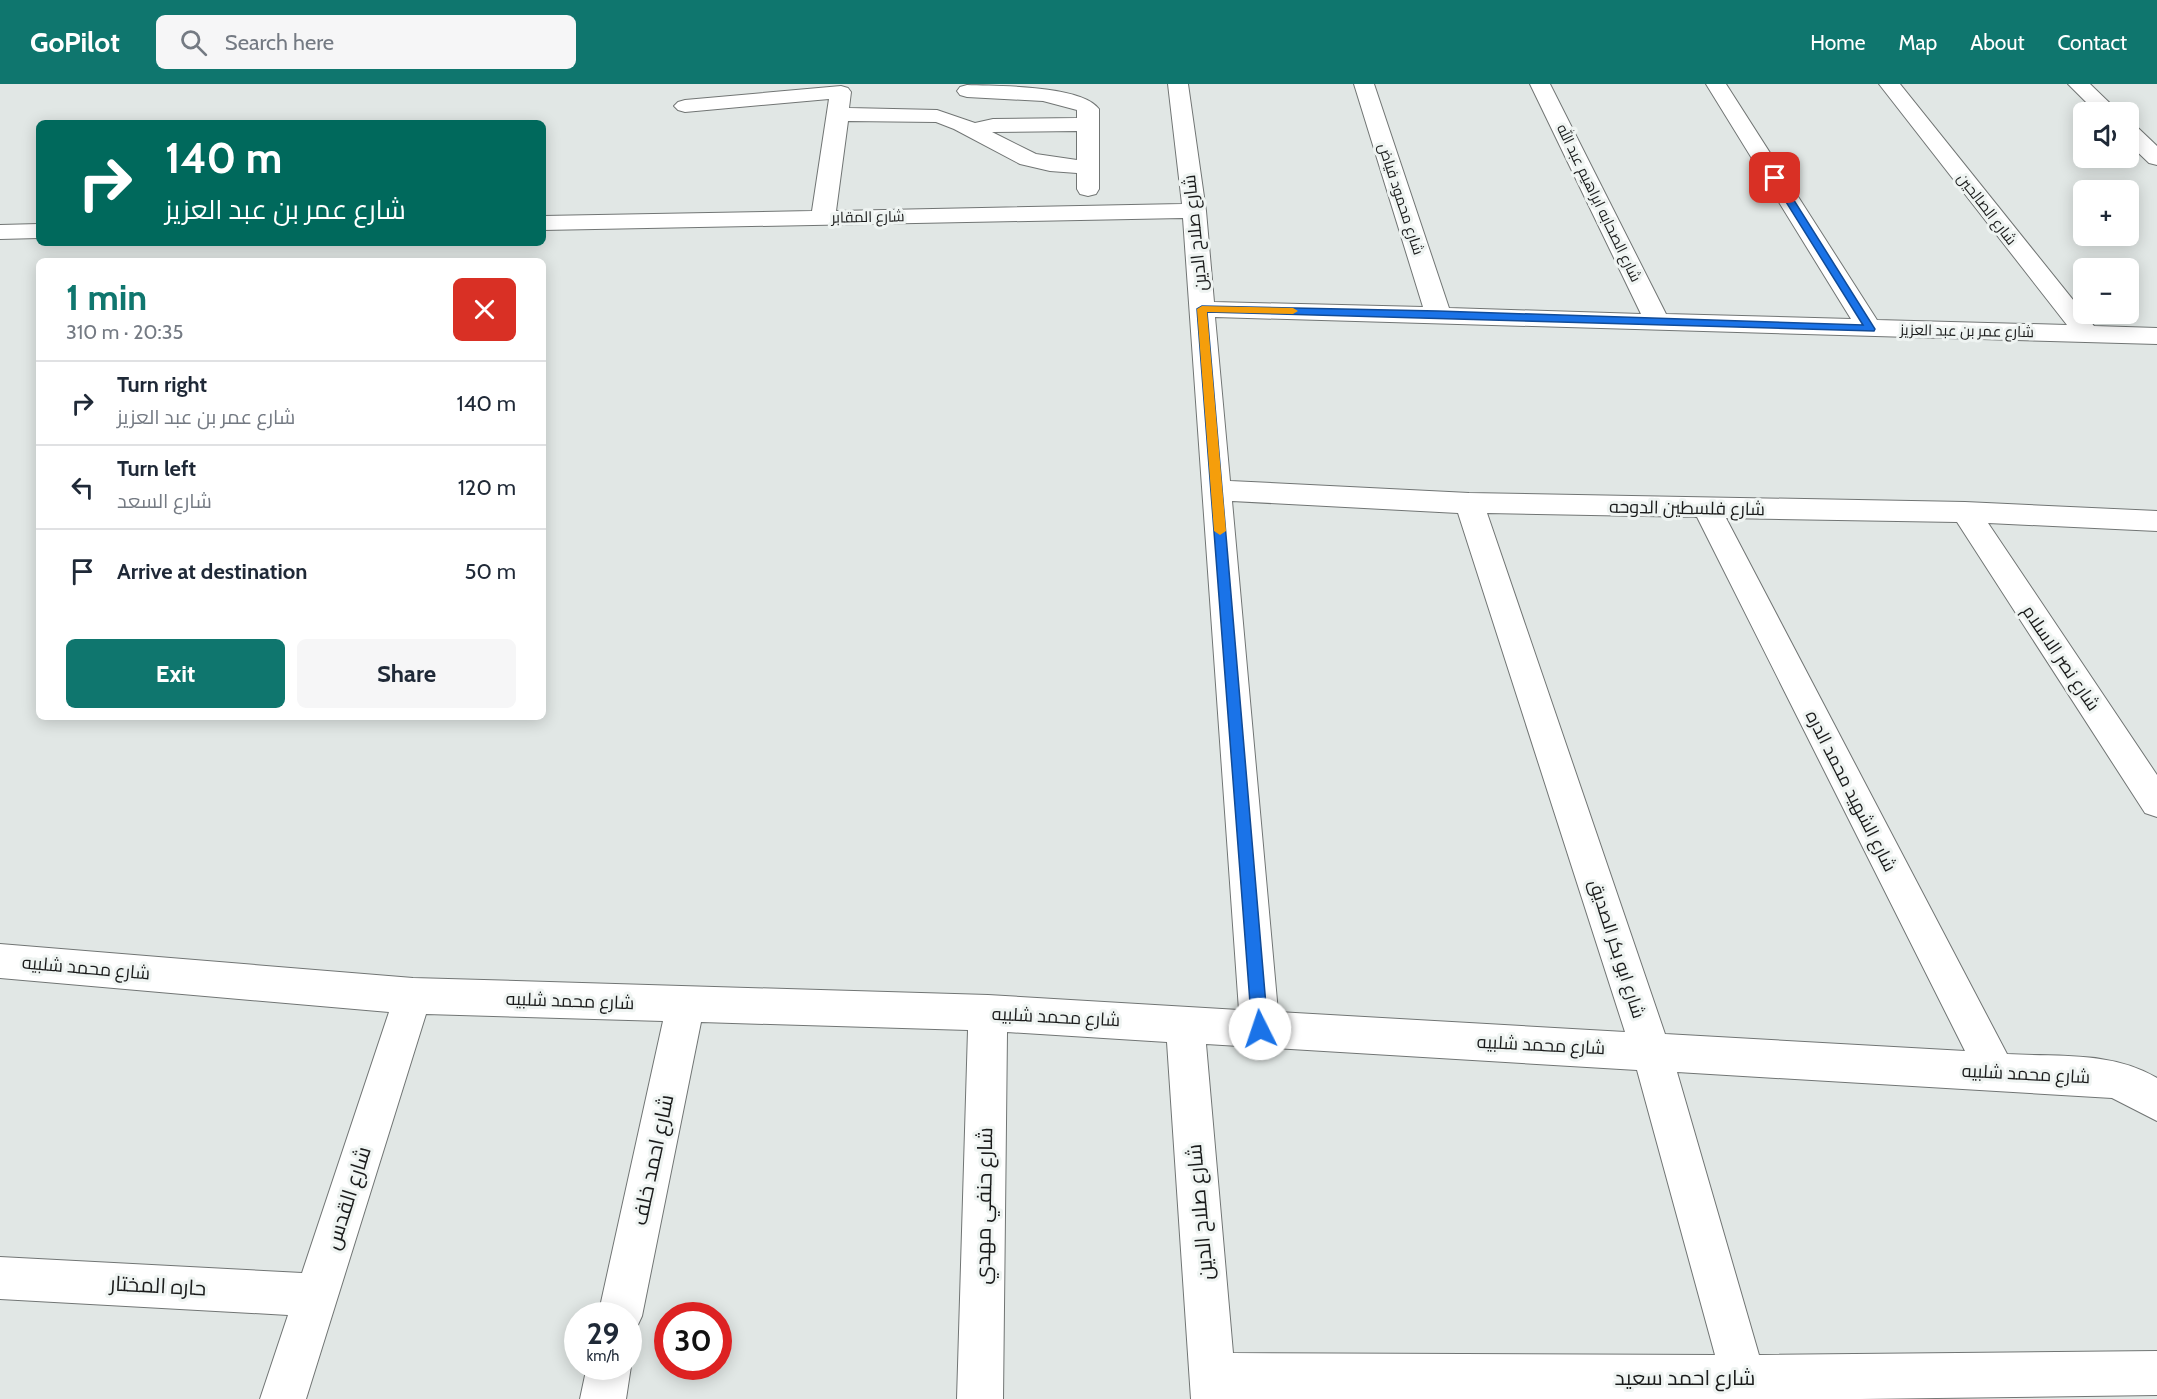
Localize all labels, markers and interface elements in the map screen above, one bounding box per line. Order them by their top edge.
search box [156,15,576,69]
text: GoPilot [30,25,120,59]
icon: search [177,26,210,59]
text: Search here [225,29,334,56]
text: Home [1810,30,1866,55]
text: Map [1899,30,1937,55]
text: About [1970,30,2024,55]
text: Contact [2057,30,2127,55]
map controls [2073,102,2139,324]
button: sound [2073,102,2139,168]
street label: شارع الصحابه ابراهيم عبد الله [1551,121,1646,286]
text: 140 m [165,132,282,184]
street label: شارع محمود فياض [1373,141,1428,258]
icon: right [66,144,144,222]
pin [1749,152,1800,203]
icon: arrive [1758,161,1791,194]
street label: شارع الصالحين [1952,170,2021,250]
street label: شارع صلاح الدين [1178,174,1213,292]
button: + [2073,180,2139,246]
text: شارع عمر بن عبد العزيز [165,193,406,226]
street label: شارع المقابر [830,207,905,229]
button: − [2073,258,2139,324]
text: 1 min [66,275,147,319]
button: close [453,278,516,341]
text: 310 m · 20:35 [66,320,183,344]
street label: شارع عمر بن عبد العزيز [1899,321,2034,343]
text: Turn right [117,371,207,398]
icon: right [66,387,99,420]
text: 140 m [457,390,516,417]
text: شارع عمر بن عبد العزيز [117,405,295,429]
text: Turn left [117,455,196,482]
icon: left [66,471,99,504]
text: 120 m [458,474,516,501]
text: شارع السعد [117,489,212,513]
street label: شارع فلسطين الدوحه [1609,496,1765,521]
icon: arrive [66,555,99,588]
text: Arrive at destination [117,558,307,585]
text: 50 m [464,558,516,585]
street label: شارع نصر الاسلام [2017,601,2104,716]
button: Exit [66,639,285,708]
button: Share [297,639,516,708]
street label: شارع الشهيد محمد الدره [1800,707,1901,876]
street label: شارع ابو بكر الصديق [1583,877,1650,1022]
street label: شارع محمد شلبيه [21,951,151,986]
street label: شارع محمد شلبيه [505,988,635,1015]
position arrow [1228,997,1292,1061]
street label: شارع محمد شلبيه [991,1003,1121,1032]
street label: شارع محمد شلبيه [1476,1031,1606,1060]
street label: شارع محمد شلبيه [1961,1060,2091,1089]
street label: شارع احمد خلف [626,1092,681,1228]
street label: شارع حنفي مهدي [970,1127,1001,1285]
street label: شارع القدس [319,1143,378,1253]
street label: شارع صلاح الدين [1181,1143,1220,1281]
street label: حاره المختار [108,1270,207,1301]
speed limit sign: 30 [654,1302,732,1380]
text: 29 [587,1315,619,1352]
text: km/h [587,1347,619,1365]
street label: شارع احمد سعيد [1615,1365,1755,1392]

